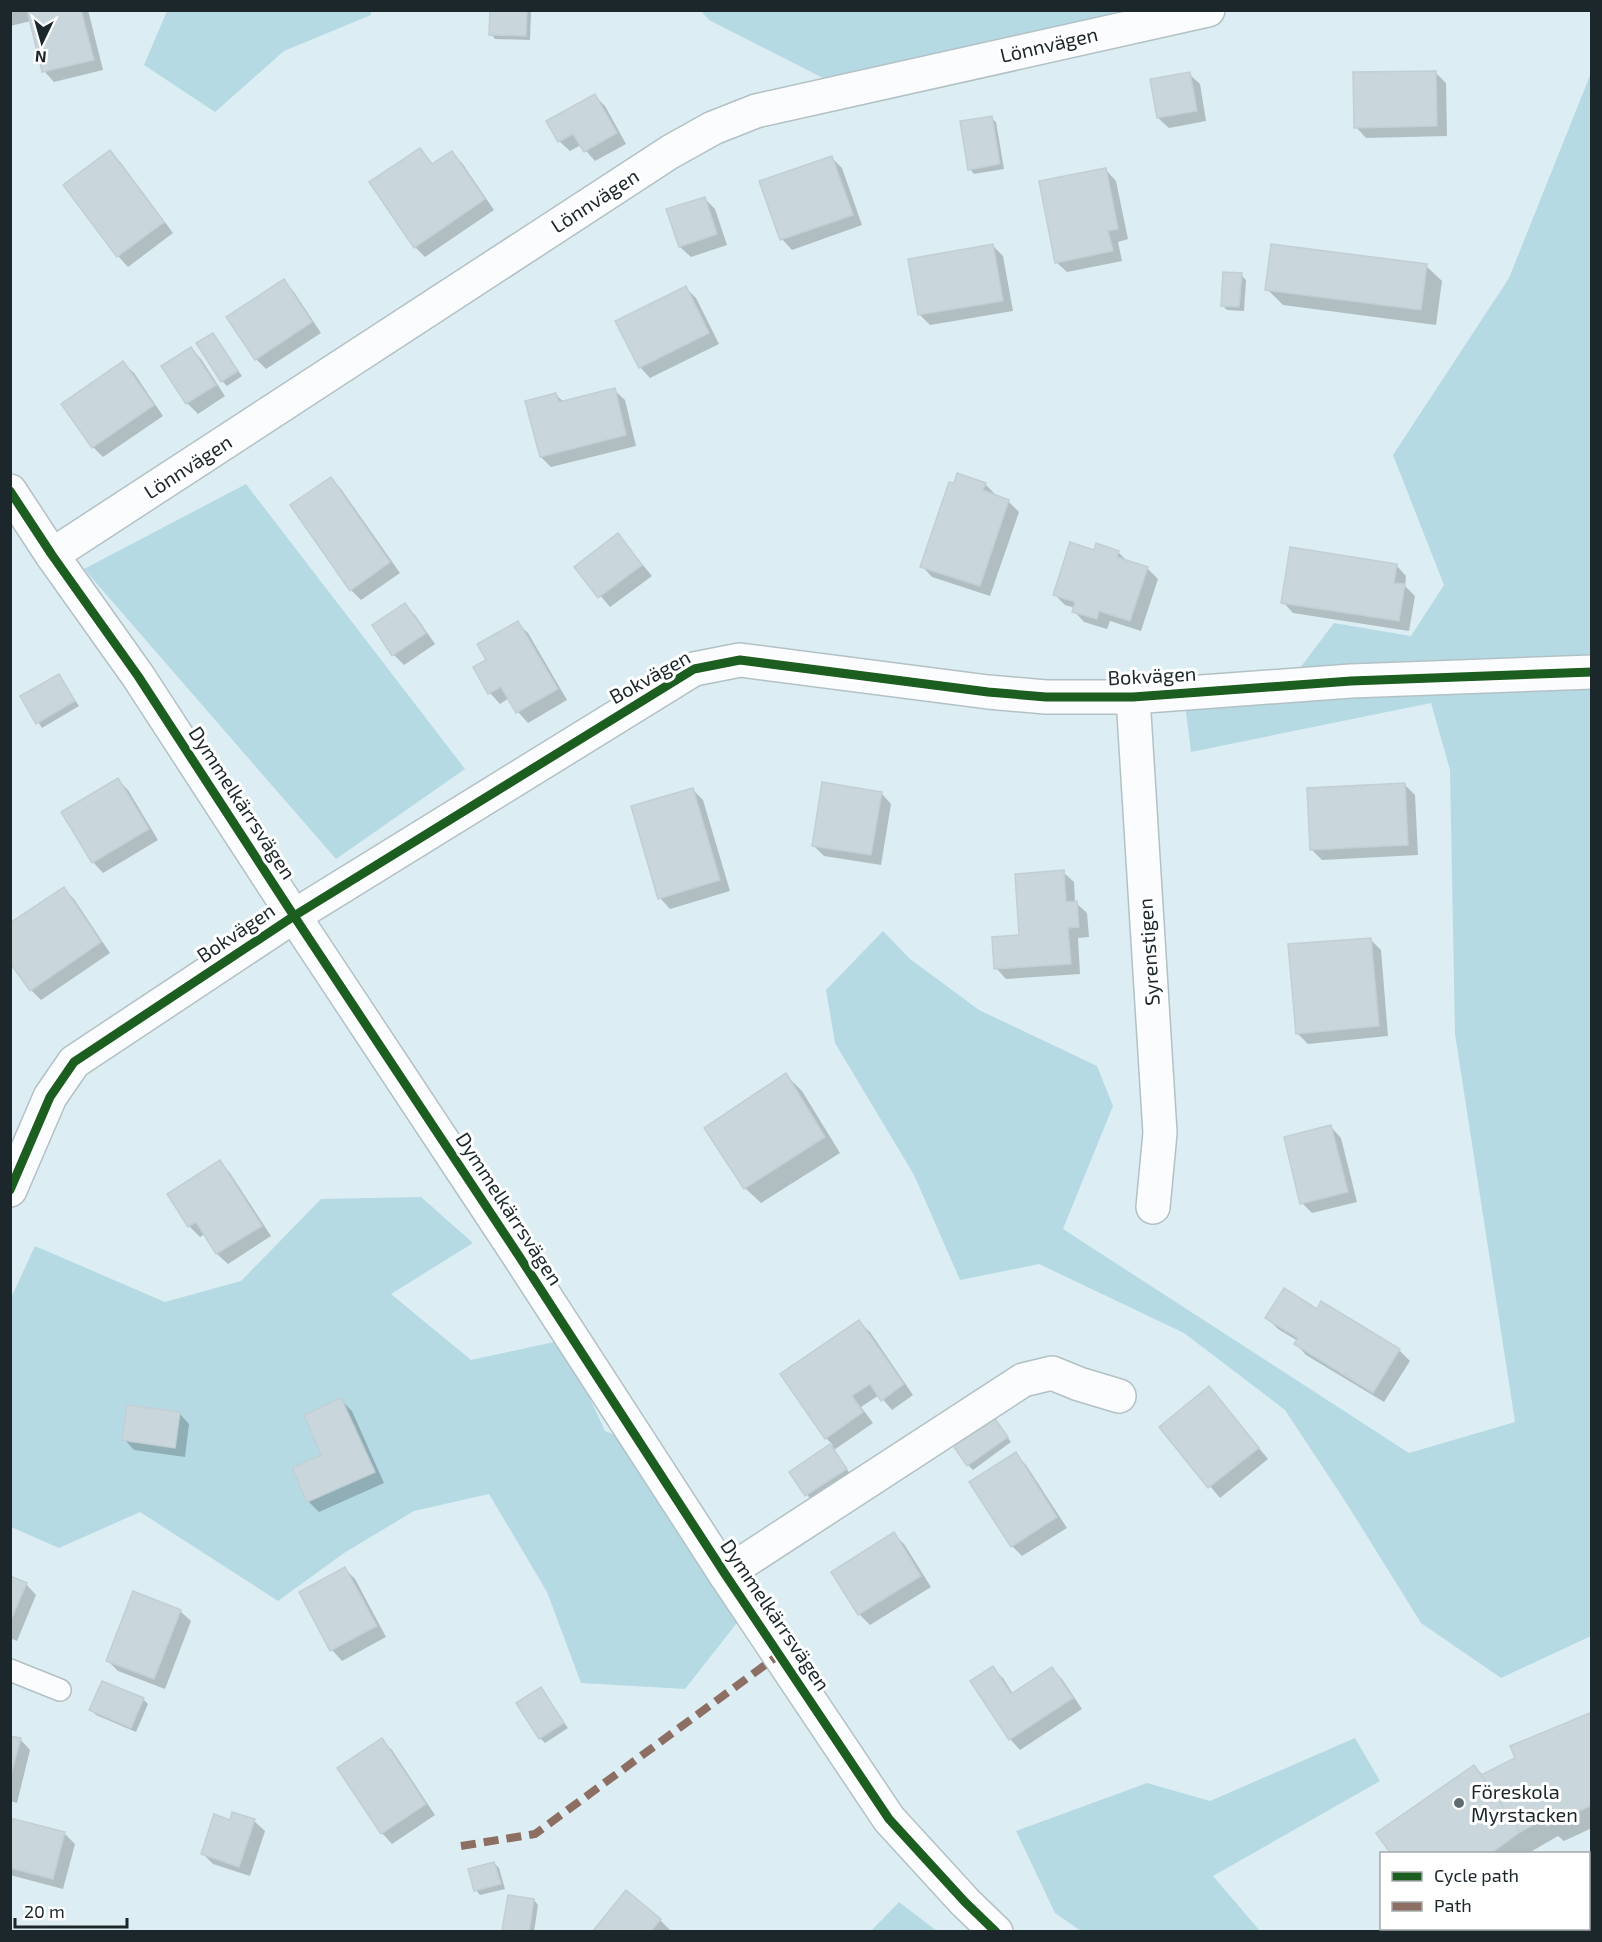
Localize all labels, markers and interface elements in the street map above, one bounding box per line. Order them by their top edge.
north arrow [12,12,72,72]
street label: Lönnvägen [997,21,1100,67]
text: N [34,47,47,67]
street label: Lönnvägen [546,163,643,237]
street label: Lönnvägen [139,429,236,503]
street label: Bokvägen [605,644,694,708]
street label: Bokvägen [1107,661,1197,689]
street label: Dymmelkärrsvägen [184,721,301,884]
street label: Bokvägen [192,897,279,967]
street label: Syrenstigen [1132,897,1164,1007]
street label: Dymmelkärrsvägen [451,1127,568,1290]
street label: Dymmelkärrsvägen [716,1534,835,1695]
place label: Föreskola Myrstacken [1471,1779,1578,1826]
marker: Föreskola Myrstacken [1452,1796,1466,1810]
legend [1380,1852,1590,1930]
text: Cycle path [1434,1864,1519,1886]
scale bar [15,1891,128,1929]
text: Path [1434,1894,1472,1916]
text: 20 m [24,1900,65,1922]

